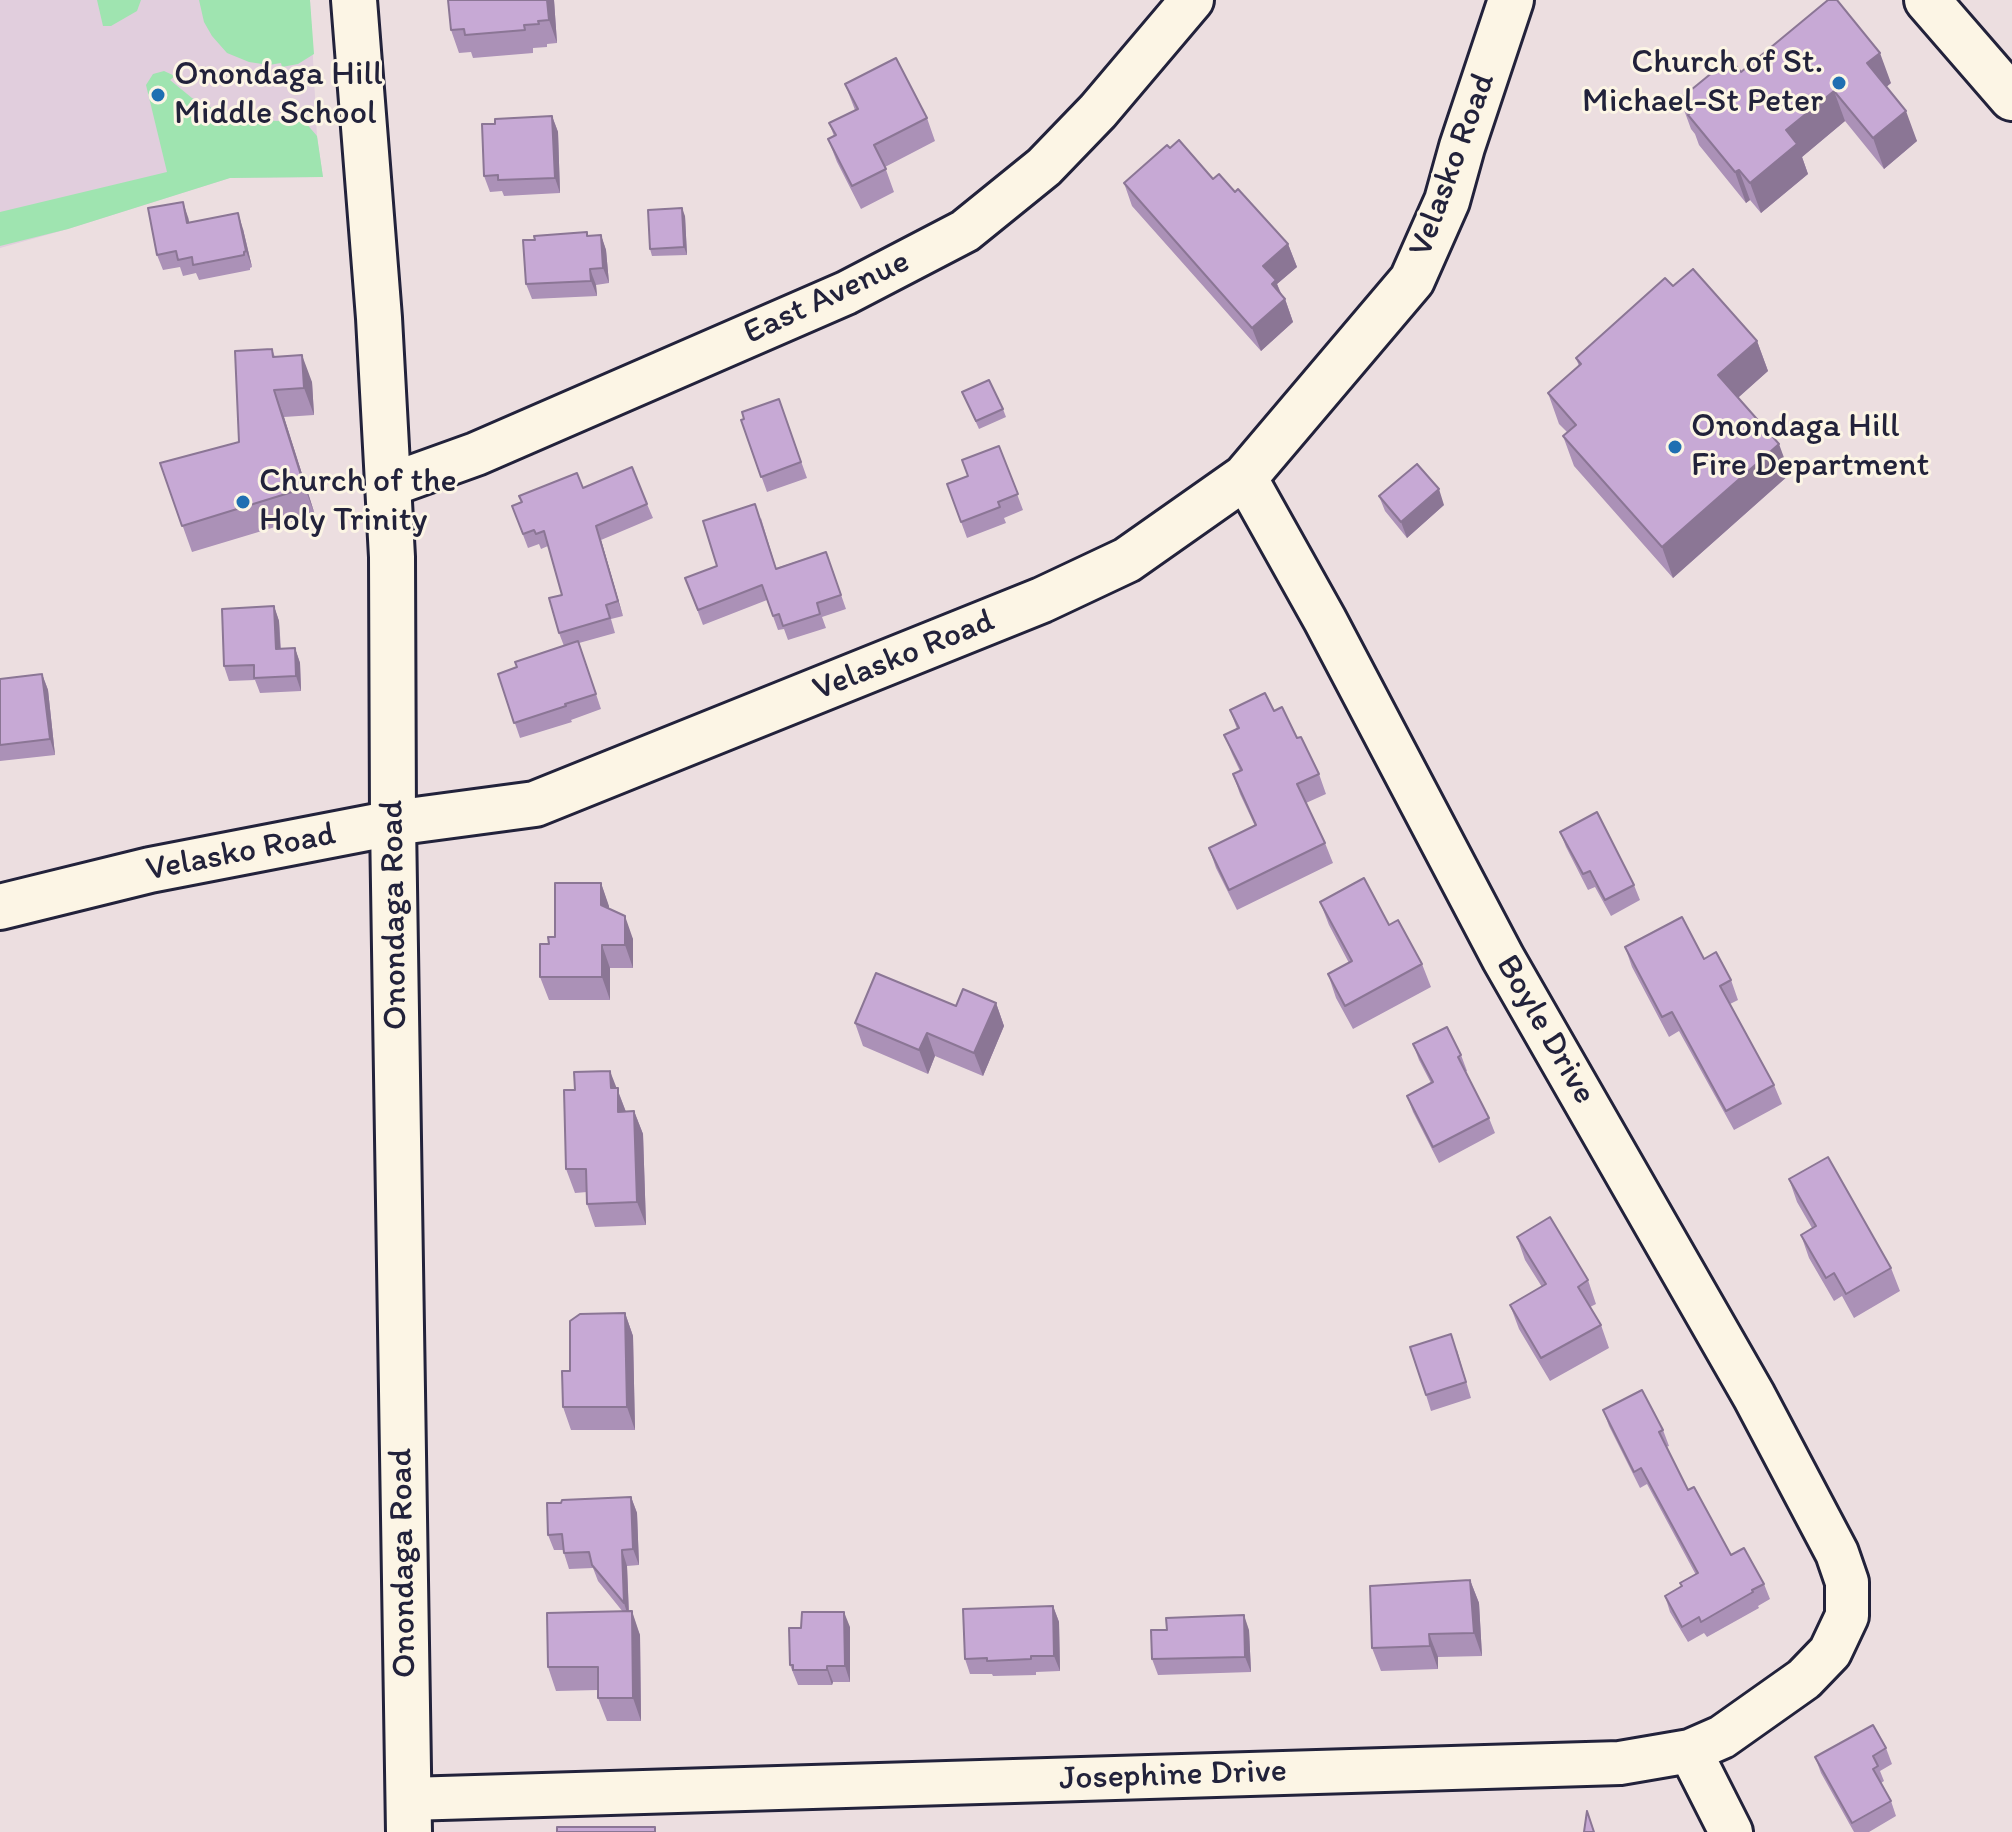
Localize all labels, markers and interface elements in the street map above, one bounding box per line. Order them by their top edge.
place label: Church of St. Michael-St Peter [1582,43,1823,122]
place label: Onondaga Hill Middle School [174,55,383,134]
street label: Velasko Road [1401,68,1505,262]
marker: Church of St. Michael-St Peter [1830,74,1848,92]
marker: Onondaga Hill Middle School [149,86,167,104]
street label: East Avenue [738,242,916,354]
place label: Onondaga Hill Fire Department [1691,407,1929,486]
marker: Onondaga Hill Fire Department [1666,438,1684,456]
place label: Church of the Holy Trinity [259,462,457,542]
marker: Church of the Holy Trinity [234,493,252,511]
street label: Velasko Road [807,601,1001,711]
street label: Onondaga Road [373,799,417,1031]
street label: Velasko Road [143,815,339,891]
street label: Boyle Drive [1486,948,1604,1112]
street label: Onondaga Road [382,1447,426,1679]
street label: Josephine Drive [1058,1752,1288,1800]

